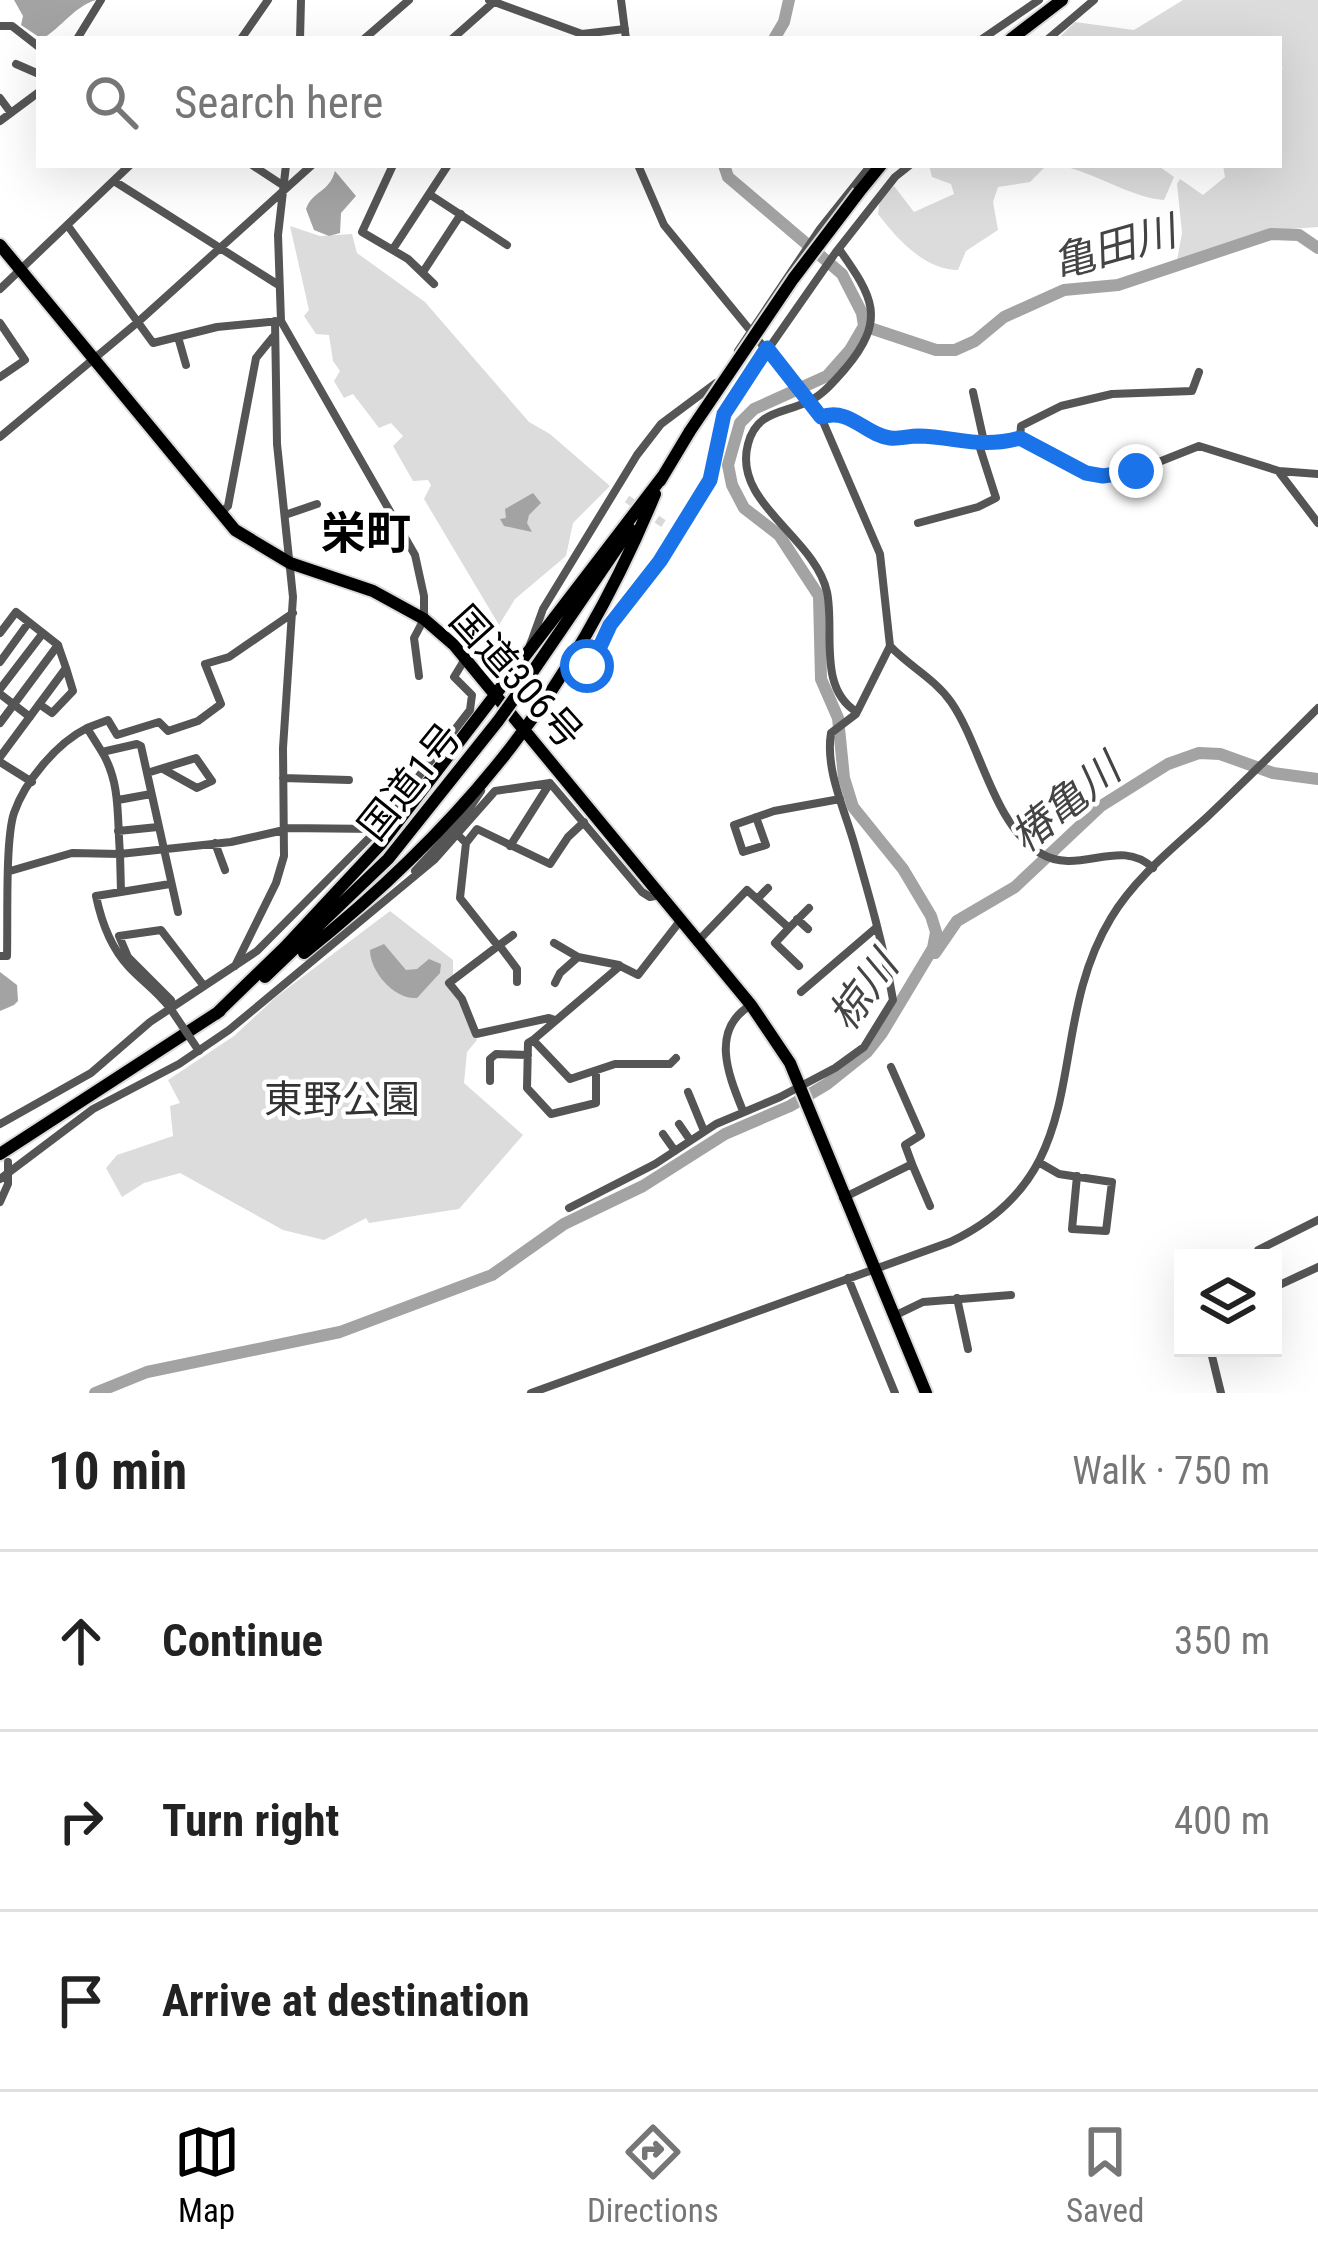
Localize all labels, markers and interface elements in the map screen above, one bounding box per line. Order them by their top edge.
search box [36,36,1282,168]
icon: search [78,69,144,135]
text: Search here [174,76,383,129]
water label: 亀田川 [1047,205,1185,288]
route end [1109,444,1163,498]
district label: 栄町 [321,507,411,560]
street label: 国道306号 [440,597,592,757]
route start [560,639,614,693]
street label: 国道1号 [349,715,471,849]
water label: 椿亀川 [1001,742,1132,862]
water label: 椋川 [818,939,910,1039]
park label: 東野公園 [264,1077,420,1123]
map controls [1174,1249,1282,1357]
button: layers [1174,1249,1282,1357]
text: 10 min [48,1442,187,1501]
text: Walk · 750 m [1072,1448,1270,1494]
icon: ahead [48,1608,114,1674]
text: Continue [162,1614,323,1667]
text: 350 m [1174,1618,1270,1664]
icon: right [48,1788,114,1854]
text: Turn right [162,1794,339,1847]
text: 400 m [1174,1798,1270,1844]
icon: arrive [48,1968,114,2034]
text: Arrive at destination [162,1974,530,2027]
tab: Map [174,2119,240,2230]
tab: Directions [587,2119,719,2230]
tab: Saved [1066,2119,1144,2230]

